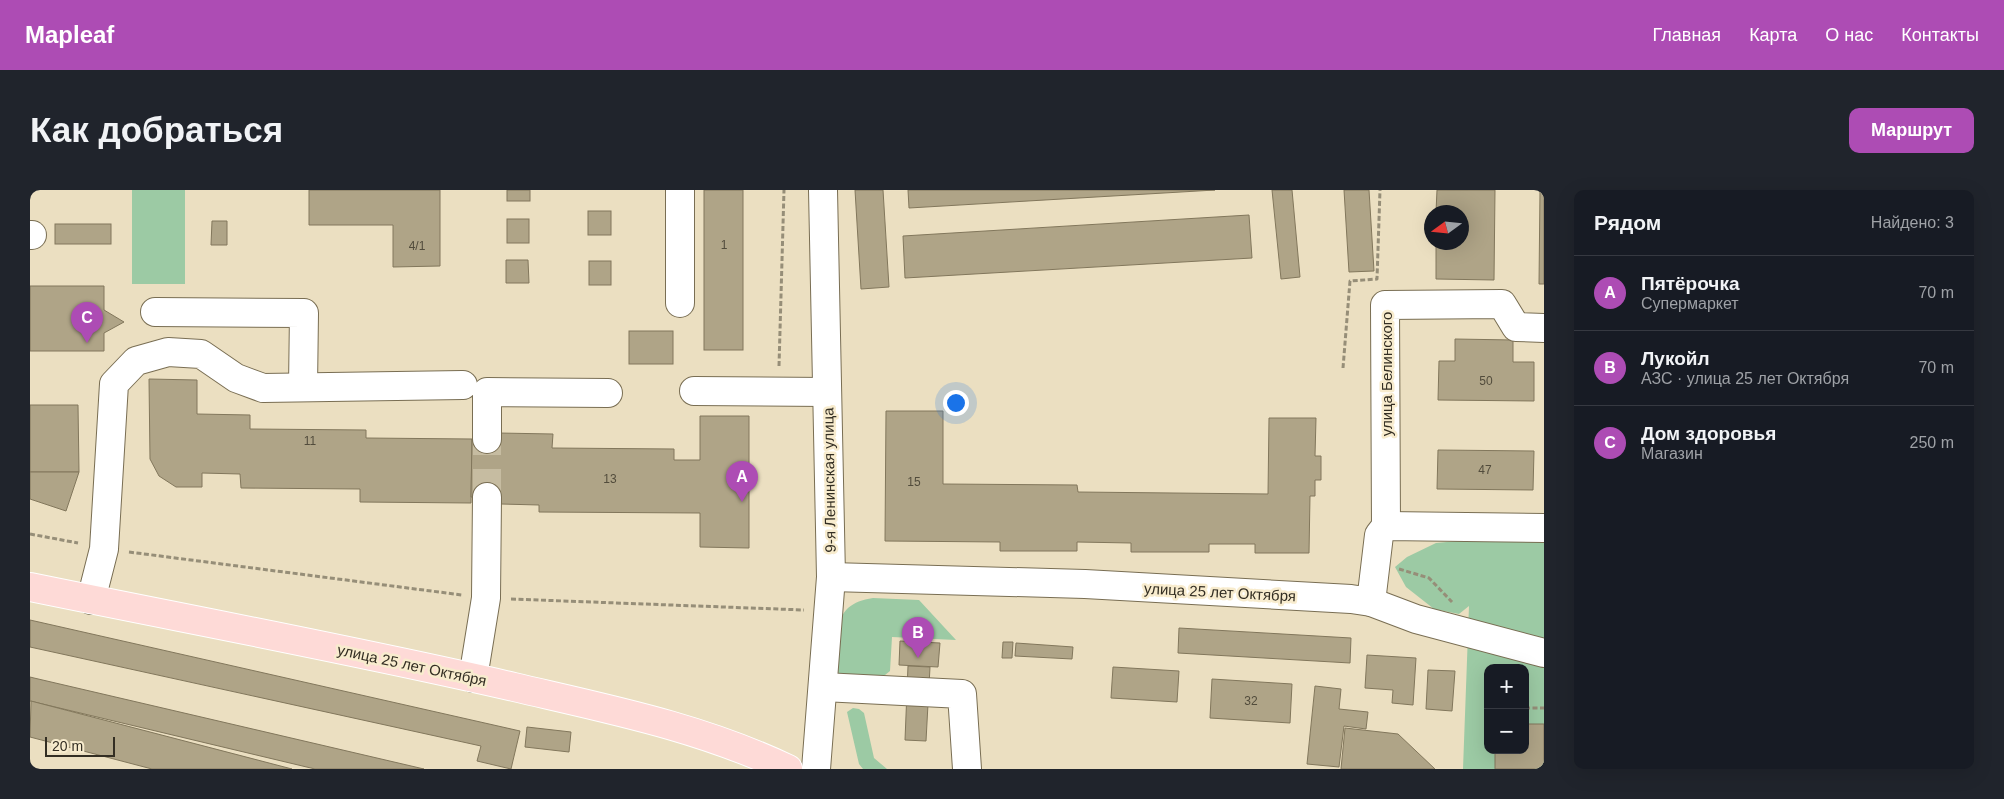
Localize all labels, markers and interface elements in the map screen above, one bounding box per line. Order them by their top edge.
text: Mapleaf [25,21,114,48]
text: Главная [1653,25,1721,45]
text: Карта [1749,25,1797,45]
text: О нас [1825,25,1873,45]
text: Контакты [1901,25,1979,45]
button: Маршрут [1849,108,1974,153]
text: Как добраться [30,110,283,149]
north arrow [1424,205,1469,250]
text: Рядом [1594,211,1661,234]
text: Найдено: 3 [1871,214,1954,231]
house number: 1 [721,238,728,252]
house number: 4/1 [409,239,426,253]
text: Пятёрочка [1641,273,1739,294]
text: A [1604,284,1616,301]
text: 70 m [1918,284,1954,301]
text: Супермаркет [1641,295,1739,312]
pin: C [71,302,103,343]
street label: улица Белинского [1378,312,1395,436]
text: Лукойл [1641,348,1710,369]
text: B [1604,359,1616,376]
text: 70 m [1918,359,1954,376]
text: АЗС · улица 25 лет Октября [1641,370,1849,387]
house number: 50 [1479,374,1493,388]
your location [943,390,969,416]
street label: 9-я Ленинская улица [819,407,839,553]
text: Дом здоровья [1641,423,1776,444]
house number: 11 [304,434,317,448]
text: C [1604,434,1616,451]
text: 250 m [1910,434,1954,451]
text: Магазин [1641,445,1703,462]
pin: A [726,461,758,502]
house number: 47 [1478,463,1492,477]
house number: 13 [603,472,617,486]
house number: 15 [907,475,921,489]
street label: улица 25 лет Октября [1144,580,1296,604]
pin: B [902,617,934,658]
street label: улица 25 лет Октября [336,641,488,689]
map controls [1484,664,1529,754]
button: + [1484,664,1529,709]
house number: 32 [1244,694,1258,708]
button: − [1484,709,1529,754]
scale bar [45,734,115,757]
text: 20 m [52,738,83,754]

